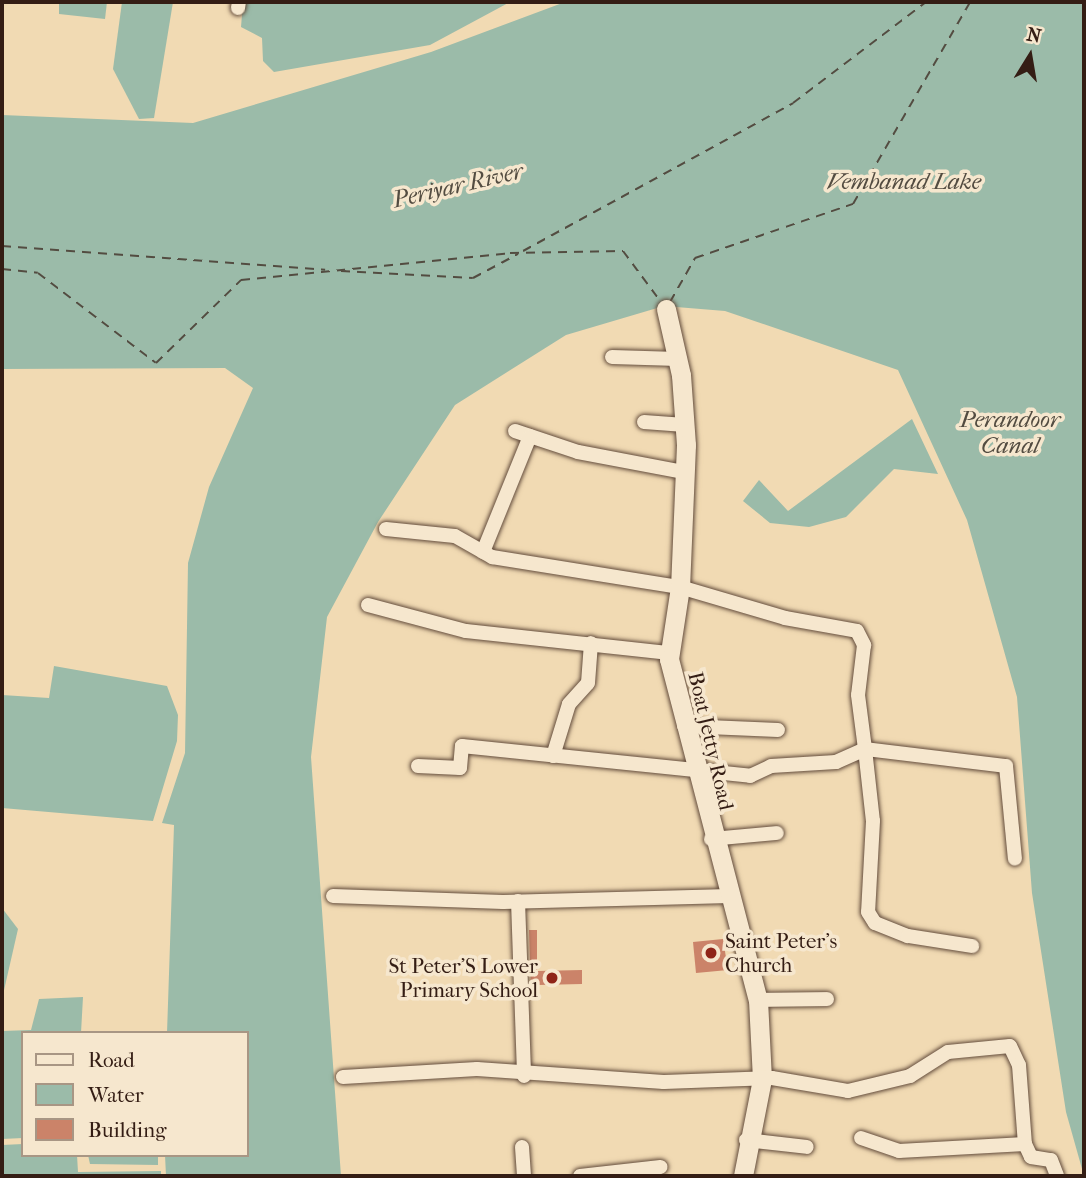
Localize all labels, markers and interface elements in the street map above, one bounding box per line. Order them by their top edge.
north arrow [995,21,1065,91]
text: N [1025,23,1043,48]
water label: Periyar River [390,158,526,214]
water label: Vembanad Lake [827,168,981,196]
water label: Perandoor Canal [960,406,1060,460]
street label: Boat Jetty Road [683,669,739,813]
place label: Saint Peter's Church [725,928,837,978]
marker: Saint Peter's Church [703,945,719,961]
place label: St Peter'S Lower Primary School [388,953,538,1003]
marker: St Peter'S Lower Primary School [544,970,560,986]
legend [21,1031,248,1157]
text: Road [88,1048,135,1072]
text: Water [88,1083,144,1107]
text: Building [88,1118,166,1142]

